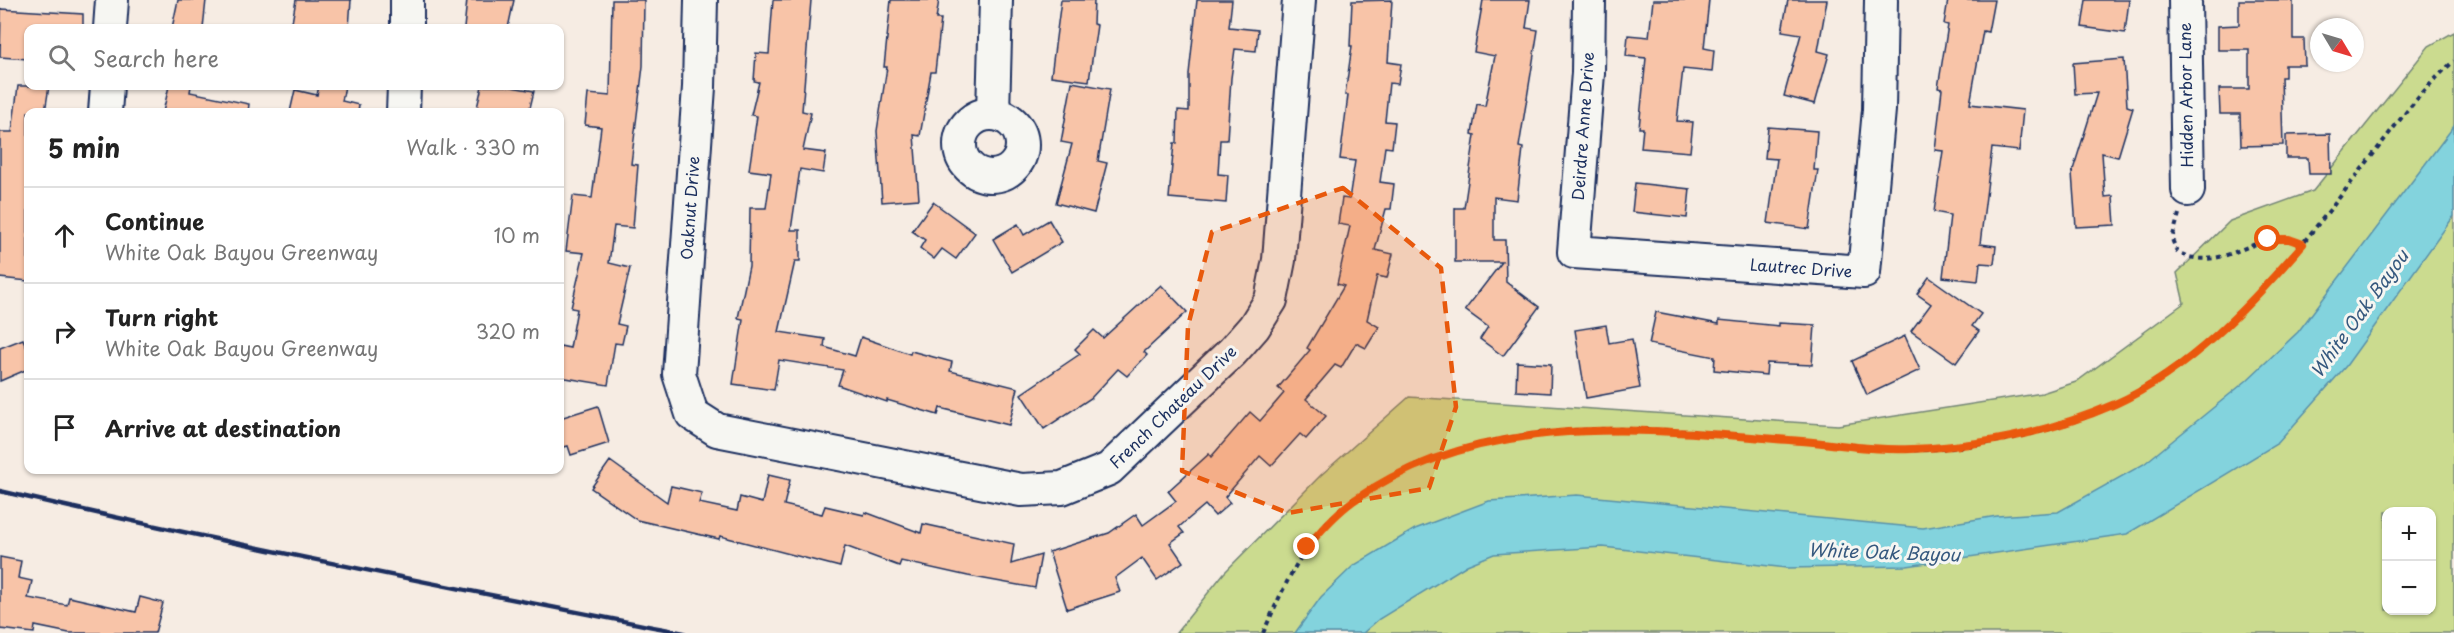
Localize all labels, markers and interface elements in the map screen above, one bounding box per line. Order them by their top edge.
north arrow [2310,18,2364,72]
street label: Hidden Arbor Lane [2172,22,2198,168]
search box [24,24,564,90]
icon: search [45,41,78,74]
text: Search here [93,41,219,74]
street label: Deirdre Anne Drive [1565,51,1599,201]
text: 5 min [48,128,120,167]
text: Walk · 330 m [406,132,540,162]
street label: Oaknut Drive [673,155,705,261]
text: Continue [105,204,204,237]
icon: ahead [48,219,81,252]
text: 10 m [493,220,540,250]
route start [2254,225,2280,251]
text: White Oak Bayou Greenway [105,237,378,267]
water label: White Oak Bayou [2303,243,2415,382]
street label: Lautrec Drive [1749,251,1853,283]
text: Turn right [105,300,218,333]
icon: right [48,315,81,348]
text: 320 m [476,316,540,346]
text: White Oak Bayou Greenway [105,333,378,363]
street label: French Chateau Drive [1103,339,1241,473]
icon: arrive [48,411,81,444]
text: Arrive at destination [105,411,341,444]
map controls [2382,507,2436,615]
button: + [2382,507,2436,561]
route end [1293,533,1319,559]
water label: White Oak Bayou [1808,535,1962,568]
button: − [2382,561,2436,615]

